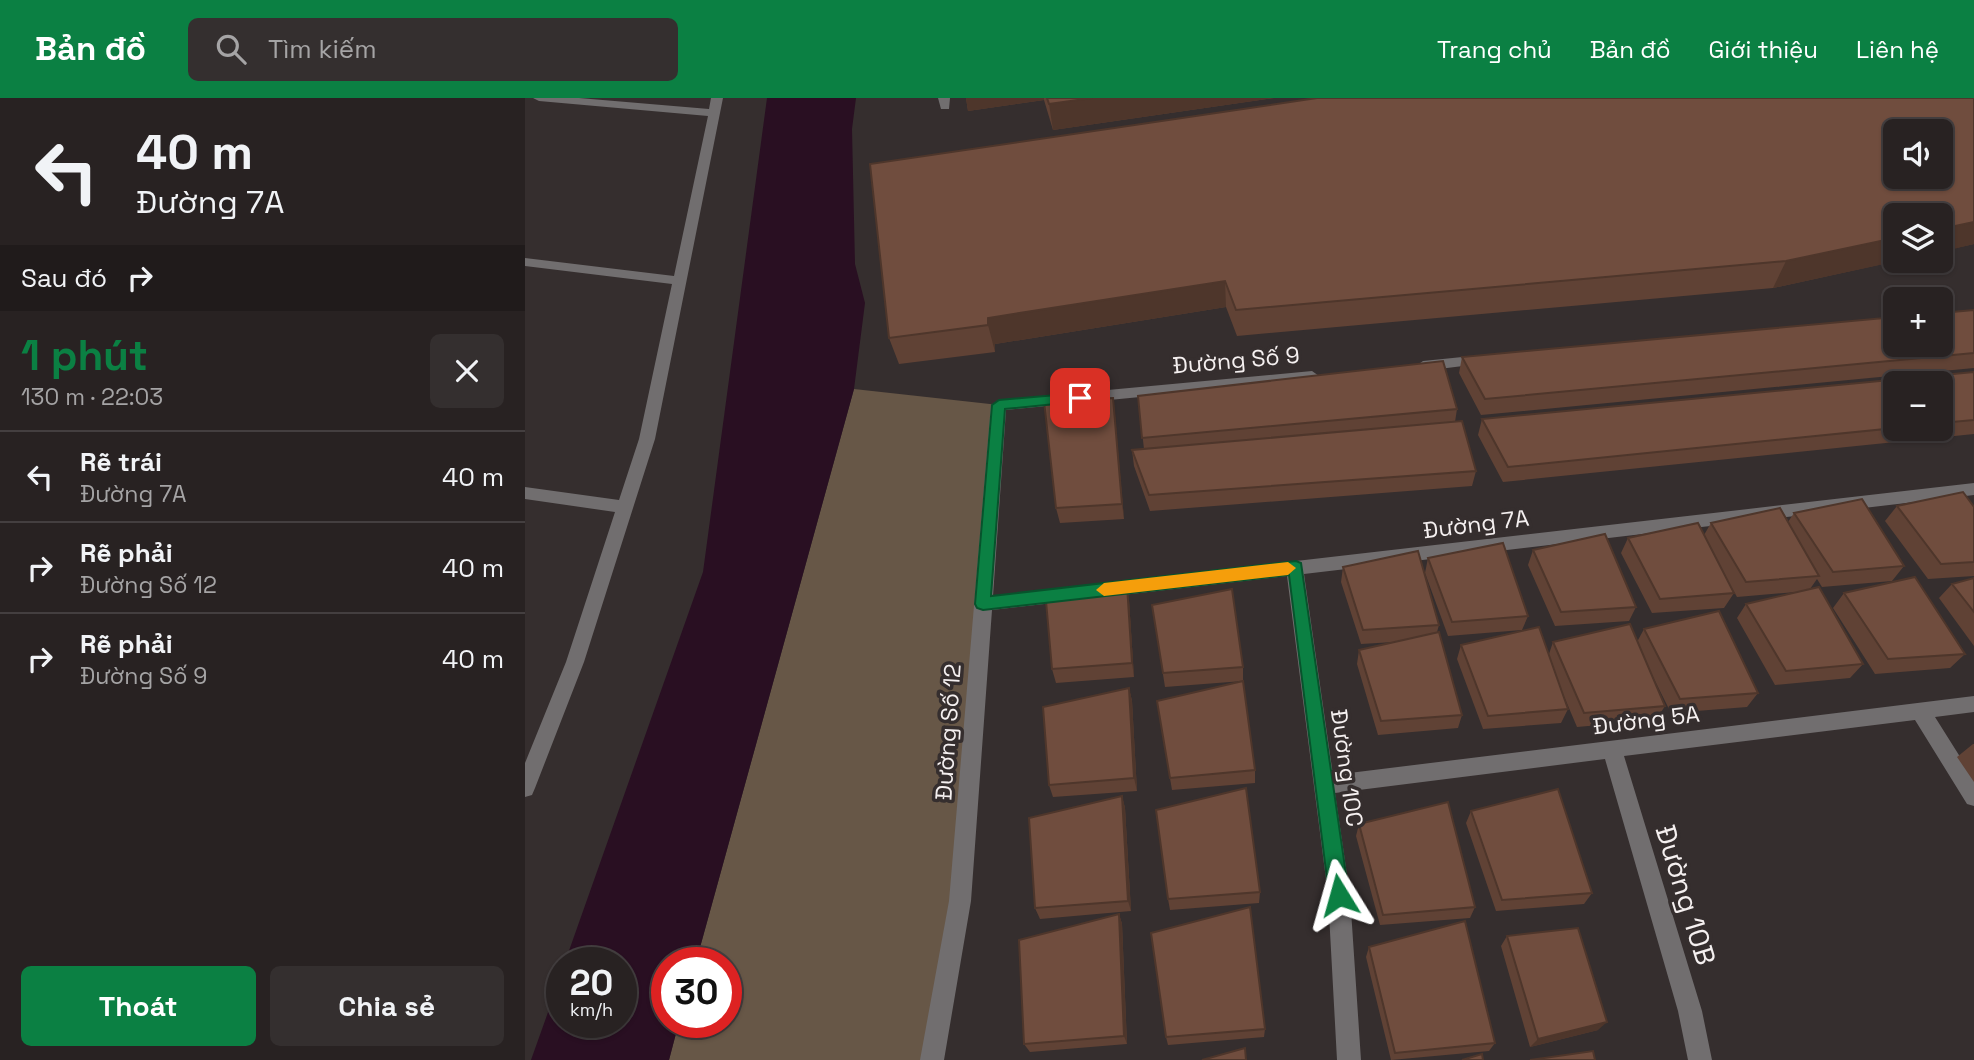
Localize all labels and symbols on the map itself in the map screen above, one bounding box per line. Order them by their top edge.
street label: Đường Số 9 [1171,340,1301,380]
pin [1050,368,1110,428]
street label: Đường 7A [1421,503,1531,545]
street label: Đường Số 12 [928,663,968,801]
street label: Đường 5A [1591,699,1701,741]
street label: Đường 10C [1324,707,1370,829]
street label: Đường 10B [1648,821,1724,969]
position arrow [1302,858,1376,932]
speed limit sign: 30 [651,947,742,1038]

